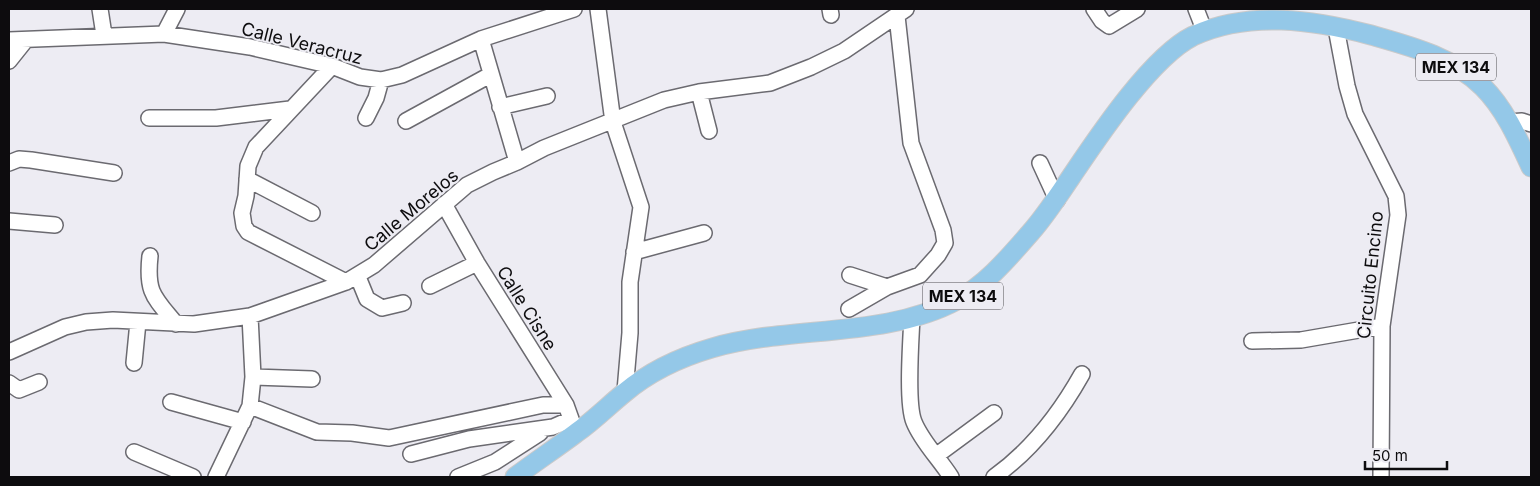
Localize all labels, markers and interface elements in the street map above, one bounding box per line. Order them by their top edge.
street label: Calle Veracruz [239,18,365,68]
road number: MEX 134 [1416,54,1496,80]
street label: Calle Morelos [360,165,462,255]
street label: Circuito Encino [1353,210,1387,340]
street label: Calle Cisne [493,262,561,354]
road number: MEX 134 [923,282,1003,310]
scale bar [1365,438,1448,470]
text: 50 m [1372,446,1408,465]

